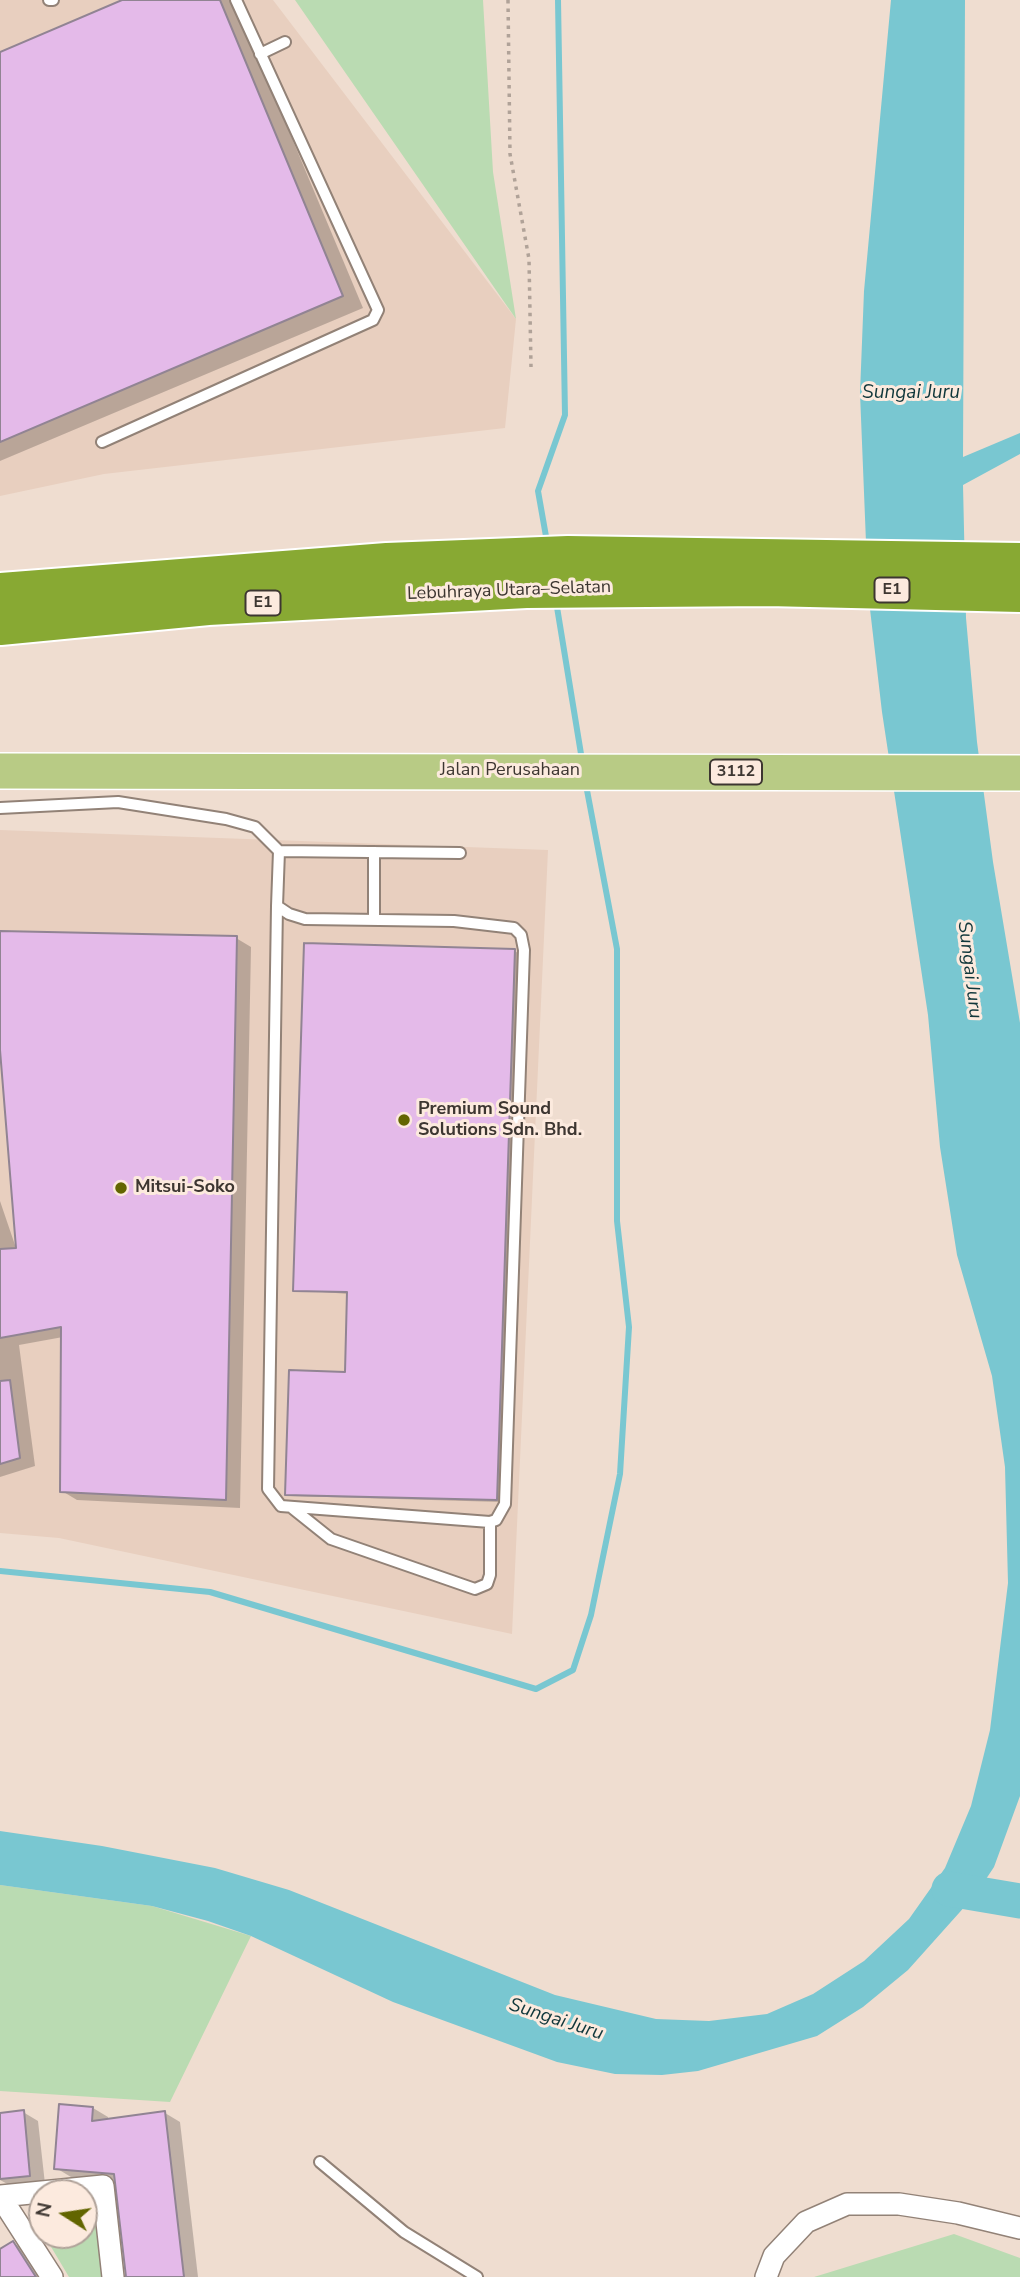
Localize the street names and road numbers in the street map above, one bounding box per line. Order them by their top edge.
street label: Lebuhraya Utara–Selatan [407,577,611,605]
road number: E1 [874,578,910,603]
road number: E1 [246,590,280,616]
street label: Jalan Perusahaan [440,760,580,782]
road number: 3112 [710,760,762,785]

